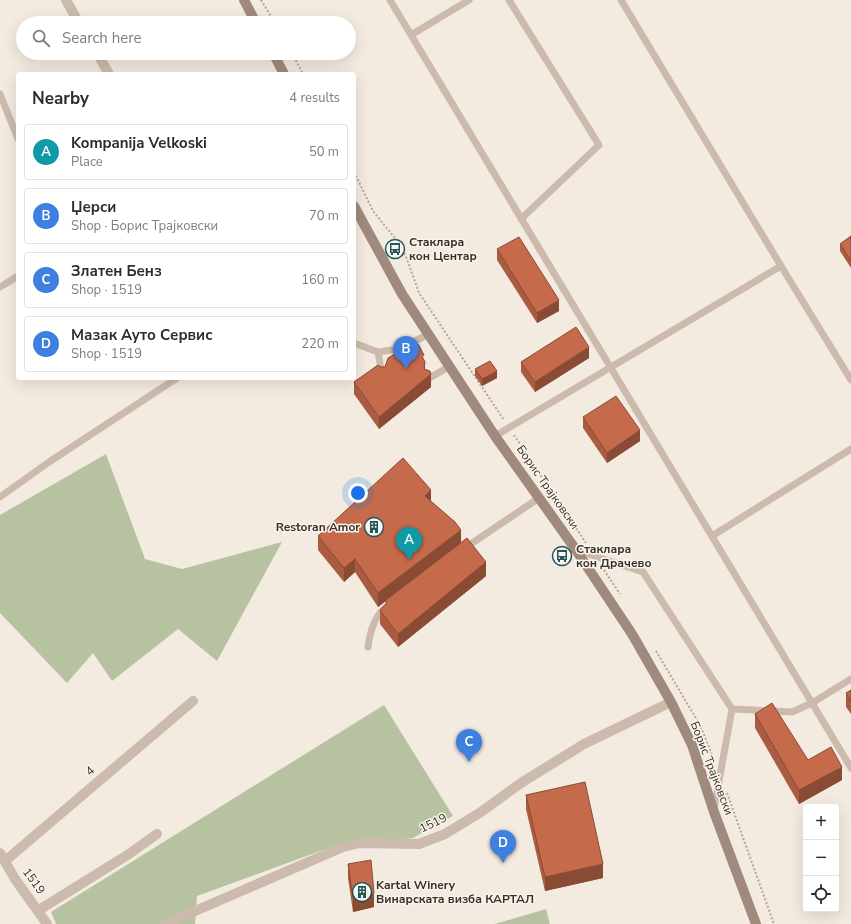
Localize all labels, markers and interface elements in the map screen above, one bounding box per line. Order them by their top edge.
search box [16,16,356,60]
icon: search [30,27,52,49]
text: Search here [62,28,142,48]
text: Nearby [32,87,89,110]
text: 4 results [289,89,340,107]
text: Kompanija Velkoski [71,133,207,153]
text: A [41,143,51,161]
text: 50 m [309,143,339,161]
text: Place [71,153,103,171]
text: Џерси [71,197,116,217]
text: B [42,207,50,225]
text: 70 m [309,207,339,225]
text: Shop · Борис Трајковски [71,217,218,235]
place label: Стаклара кон Центар [409,234,477,264]
bus stop icon: Стаклара кон Центар [384,238,406,260]
text: Златен Бенз [71,261,162,281]
text: C [42,271,50,289]
text: 160 m [301,271,339,289]
text: Shop · 1519 [71,281,142,299]
text: Мазак Ауто Сервис [71,325,212,345]
text: D [41,335,51,353]
text: 220 m [301,335,339,353]
pin: B [393,336,419,369]
text: Shop · 1519 [71,345,142,363]
street label: Борис Трајковски [513,442,583,532]
your location [348,483,368,503]
building icon: Restoran Amor [363,516,385,538]
place label: Restoran Amor [276,519,360,535]
pin: A [396,527,422,560]
place label: Стаклара кон Драчево [576,541,651,571]
bus stop icon: Стаклара кон Драчево [551,545,573,567]
street label: Борис Трајковски [687,719,737,817]
pin: C [456,729,482,762]
street label: 4 [82,763,98,779]
map controls [803,804,839,912]
button: + [803,804,839,840]
street label: 1519 [417,810,449,836]
pin: D [490,830,516,863]
button: − [803,840,839,876]
street label: 1519 [19,865,49,897]
button: locate [803,876,839,912]
place label: Kartal Winery Винарската визба КАРТАЛ [376,877,534,907]
building icon: Kartal Winery Винарската визба КАРТАЛ [351,881,373,903]

